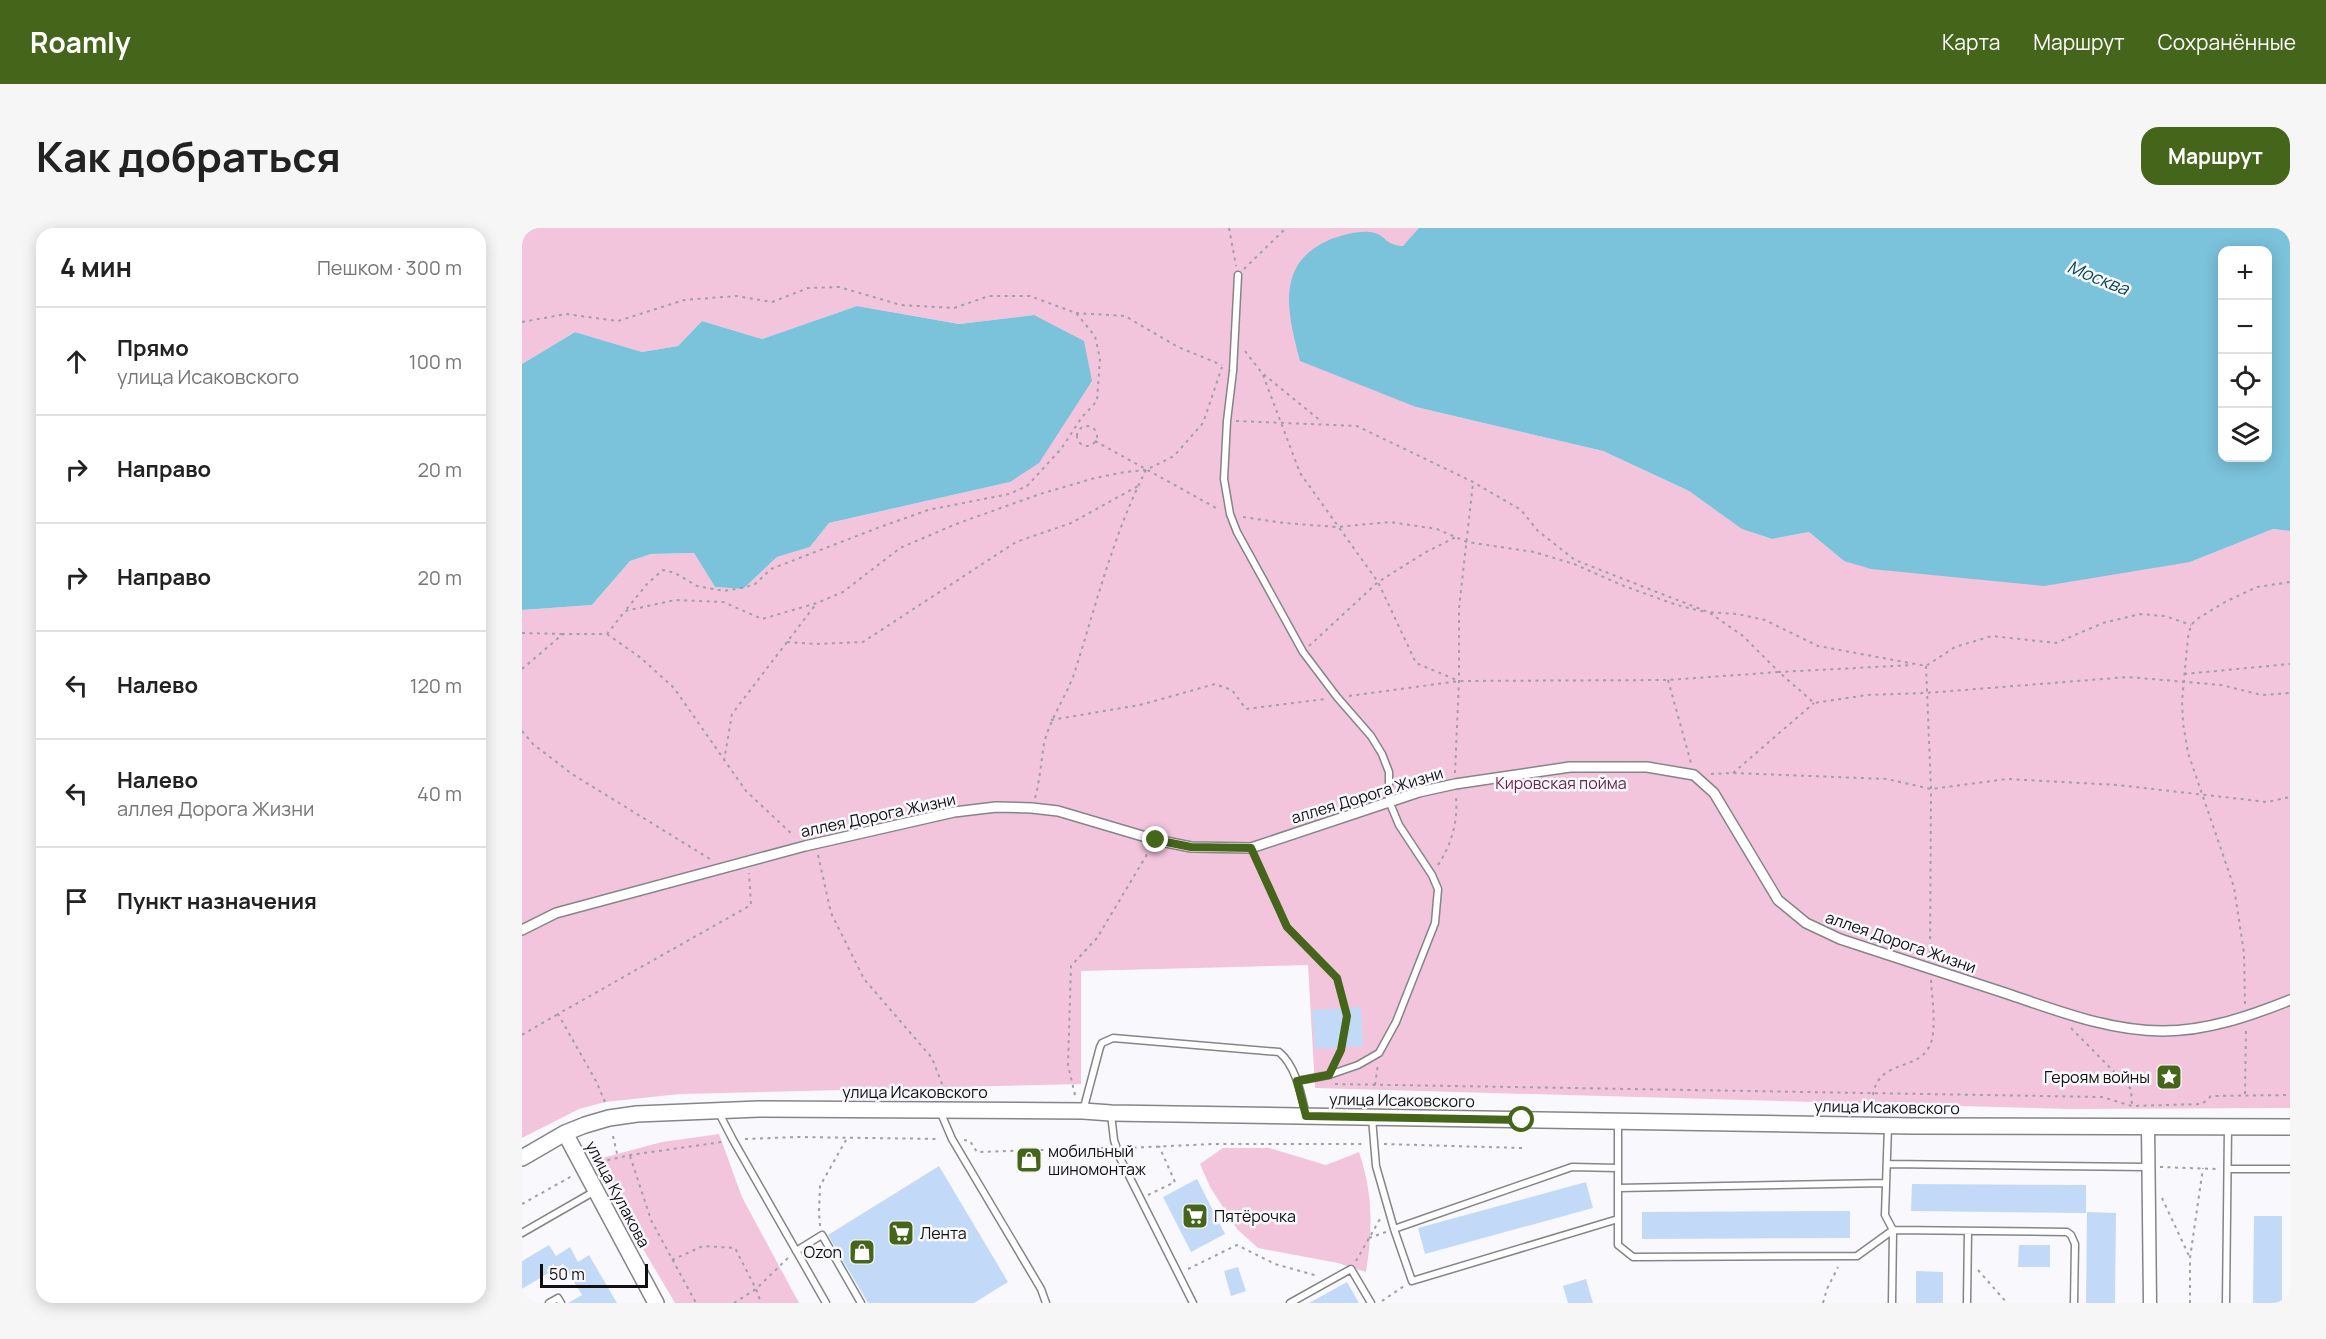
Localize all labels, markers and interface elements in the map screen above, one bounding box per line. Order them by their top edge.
text: Roamly [30,23,131,61]
text: Карта [1942,28,2000,56]
text: Маршрут [2033,28,2125,56]
text: Сохранённые [2158,28,2296,56]
text: Как добраться [36,127,341,185]
button: Маршрут [2141,127,2290,185]
map controls [2218,246,2272,462]
button: + [2218,246,2272,300]
text: 4 мин [60,249,132,285]
text: Пешком · 300 m [317,254,462,281]
water label: Москва [2064,254,2134,301]
button: − [2218,300,2272,354]
text: Прямо [117,333,189,363]
icon: ahead [60,345,93,378]
text: 100 m [409,348,462,375]
button: locate [2218,354,2272,408]
text: улица Исаковского [117,363,299,390]
button: layers [2218,408,2272,462]
icon: right [60,453,93,486]
text: Направо [117,454,211,484]
text: 20 m [417,456,462,483]
icon: right [60,561,93,594]
text: Направо [117,562,211,592]
text: 20 m [417,564,462,591]
icon: left [60,669,93,702]
text: Налево [117,670,198,700]
text: 120 m [410,672,462,699]
street label: аллея Дорога Жизни [1288,761,1446,829]
text: Налево [117,765,198,795]
park label: Кировская пойма [1495,772,1627,794]
icon: left [60,777,93,810]
text: 40 m [417,780,462,807]
street label: аллея Дорога Жизни [798,788,958,842]
text: аллея Дорога Жизни [117,795,314,822]
route end [1142,826,1168,852]
icon: arrive [60,885,93,918]
text: Пункт назначения [117,886,317,916]
street label: аллея Дорога Жизни [1823,906,1979,978]
place icon: Героям войны [2154,1062,2184,1092]
place label: Героям войны [2044,1066,2150,1088]
street label: улица Исаковского [842,1081,988,1103]
street label: улица Исаковского [1329,1088,1475,1112]
street label: улица Исаковского [1814,1095,1960,1119]
route start [1508,1106,1534,1132]
street label: улица Кулакова [581,1137,655,1251]
place label: мобильный шиномонтаж [1048,1140,1147,1180]
shop icon: мобильный шиномонтаж [1014,1145,1044,1175]
supermarket icon: Пятёрочка [1180,1201,1210,1231]
place label: Пятёрочка [1214,1205,1296,1227]
supermarket icon: Лента [886,1218,916,1248]
place label: Лента [920,1222,967,1244]
shop icon: Ozon [847,1237,877,1267]
place label: Ozon [804,1241,842,1263]
scale bar [540,1261,648,1288]
text: 50 m [549,1263,585,1285]

